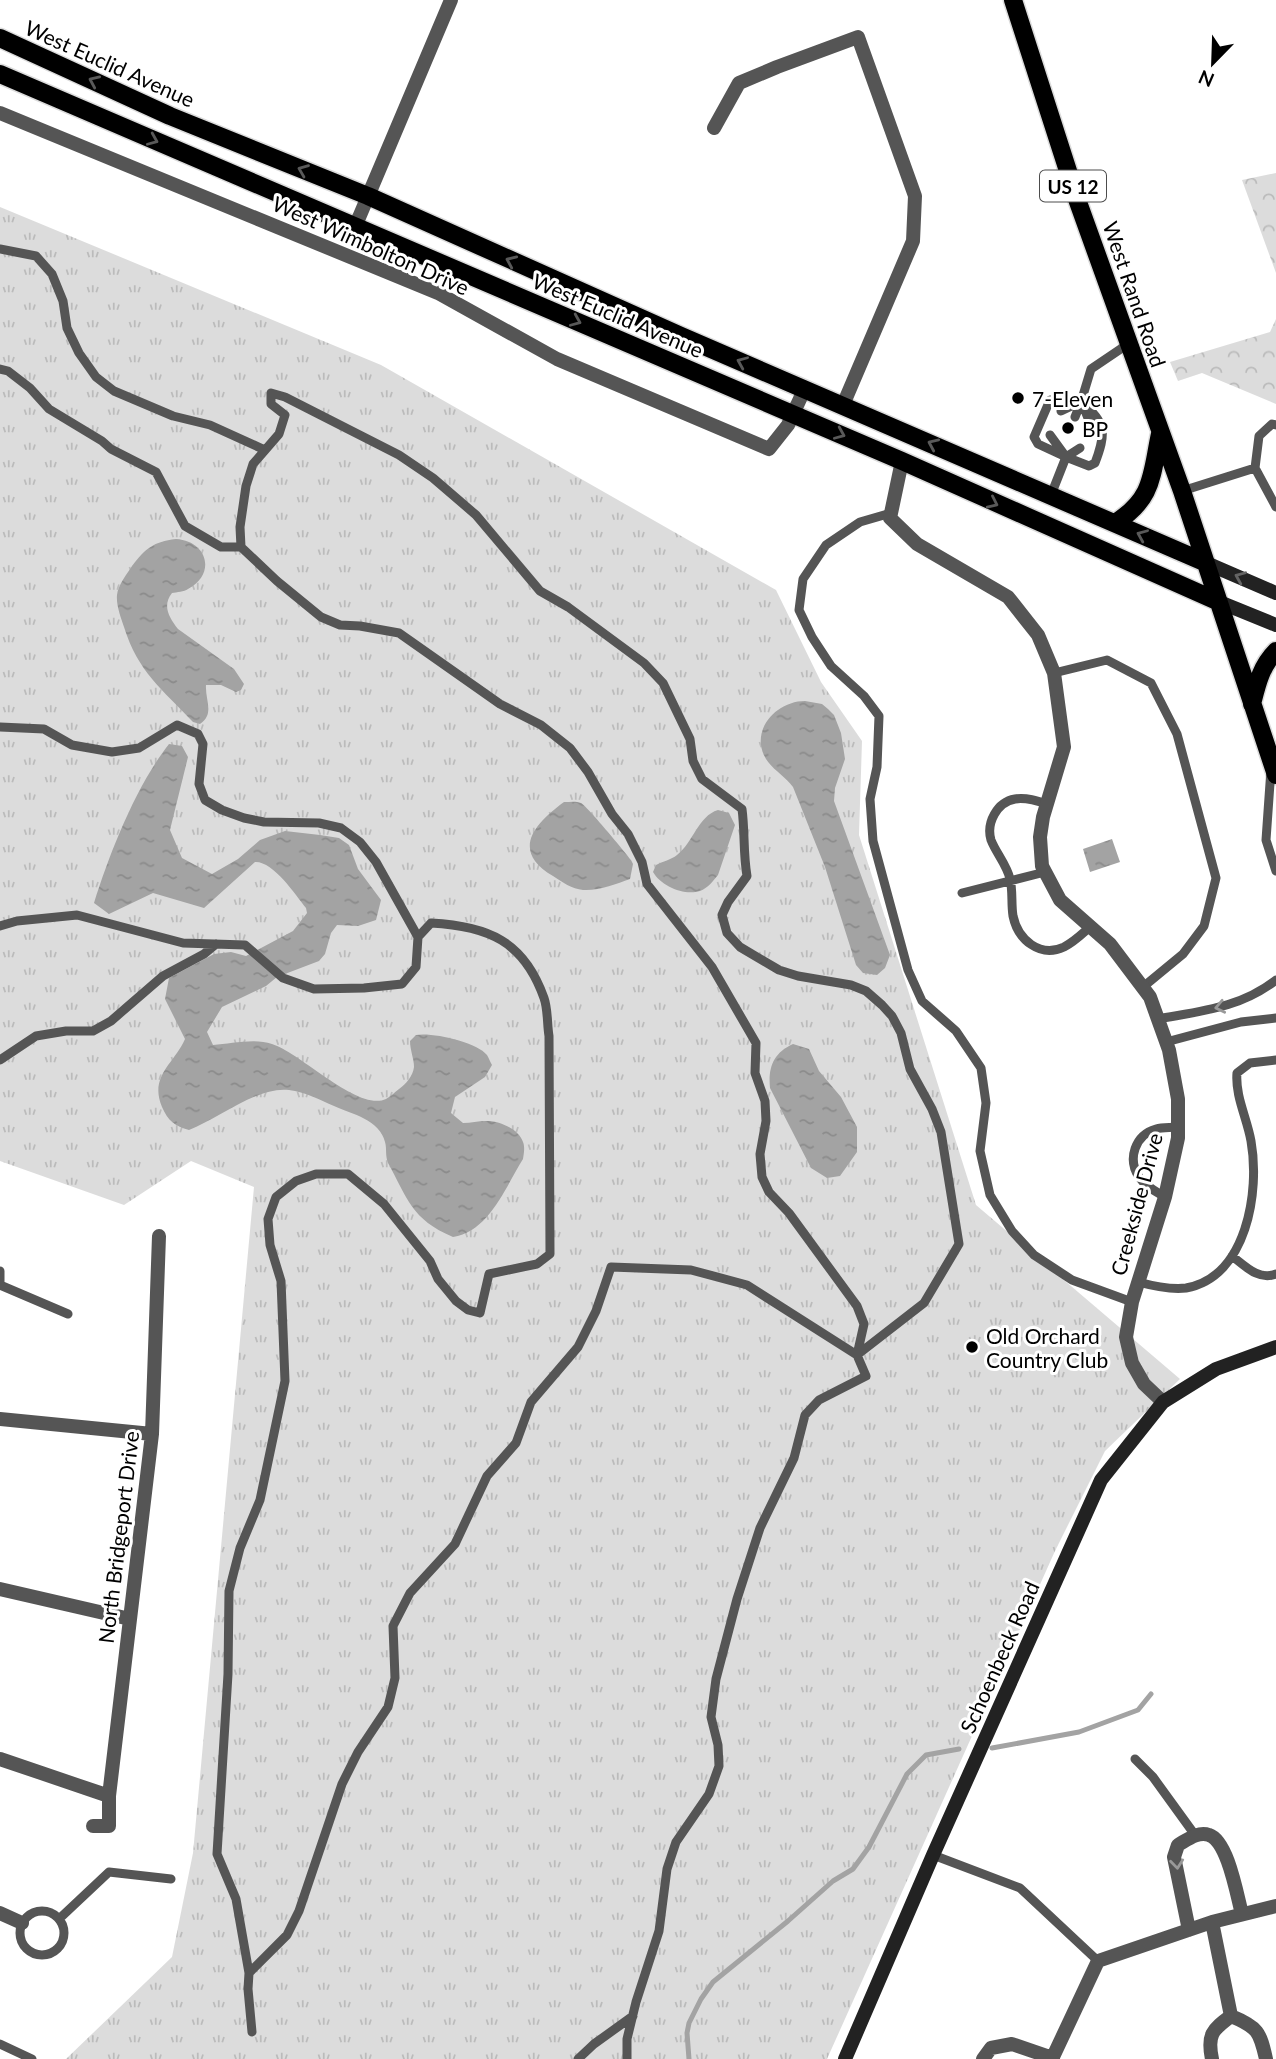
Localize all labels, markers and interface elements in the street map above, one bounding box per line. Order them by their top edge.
street label: West Euclid Avenue [21,14,199,112]
north arrow [1178,28,1248,98]
text: N [1195,66,1217,93]
one-way arrow [88,75,101,89]
one-way arrow [145,132,158,146]
one-way arrow [298,164,310,178]
road number: US 12 [1040,170,1106,202]
street label: West Wimbolton Drive [269,190,473,300]
street label: West Rand Road [1098,218,1172,370]
one-way arrow [506,255,519,269]
street label: West Euclid Avenue [529,268,707,362]
one-way arrow [569,313,581,327]
one-way arrow [737,356,750,370]
place label: 7-Eleven [1032,386,1113,411]
marker: 7-Eleven [1010,390,1026,406]
place label: BP [1082,416,1108,441]
marker: BP [1060,420,1076,436]
one-way arrow [833,426,845,440]
one-way arrow [928,438,941,452]
one-way arrow [986,495,998,509]
one-way arrow [1137,529,1149,543]
one-way arrow [1235,572,1247,586]
one-way arrow [1214,999,1226,1013]
street label: Creekside Drive [1105,1130,1167,1278]
place label: Old Orchard Country Club [986,1323,1108,1372]
marker: Old Orchard Country Club [964,1339,980,1355]
street label: North Bridgeport Drive [93,1429,143,1645]
street label: Schoenbeck Road [954,1577,1044,1737]
one-way arrow [1169,1859,1184,1870]

